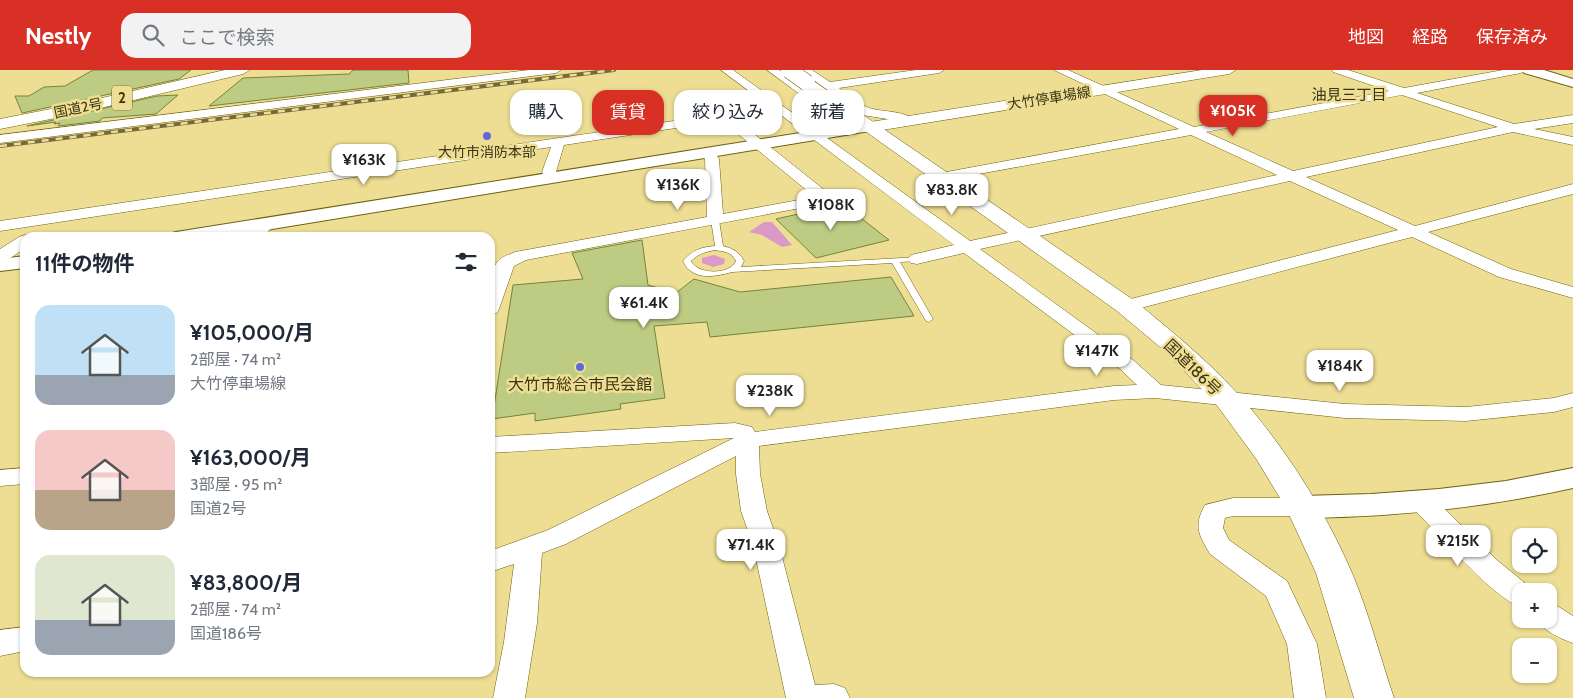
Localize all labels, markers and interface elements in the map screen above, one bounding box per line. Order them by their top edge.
search box [121,13,471,58]
text: Nestly [25,21,91,50]
icon: search [139,21,167,49]
text: ここで検索 [179,26,275,49]
text: 地図 [1348,26,1384,48]
text: 経路 [1412,26,1448,48]
text: 保存済み [1476,26,1548,48]
street label: 大竹停車場線 [1006,83,1092,113]
road number: 2 [112,85,132,110]
district label: 油見三丁目 [1311,86,1387,104]
chip: 購入 [510,90,582,135]
chip: 賃貸 [592,90,664,135]
chip: 絞り込み [674,90,782,135]
chip: 新着 [792,90,864,135]
street label: 国道2号 [52,94,104,122]
pin: ¥105K [1198,94,1268,137]
text: ¥105K [1210,101,1256,120]
marker: 大竹市消防本部 [481,130,493,142]
place label: 大竹市消防本部 [438,143,536,161]
pin: ¥163K [329,144,399,186]
text: ¥163K [342,150,386,169]
pin: ¥136K [643,168,713,211]
pin: ¥83.8K [911,174,993,216]
text: ¥136K [656,175,700,194]
text: ¥83.8K [926,180,978,199]
pin: ¥108K [796,189,866,231]
text: ¥108K [808,195,854,214]
icon: filters [452,248,480,276]
text: 11件の物件 [35,251,135,276]
pin: ¥61.4K [603,286,685,329]
text: ¥61.4K [620,293,668,312]
text: ¥105,000/月 [190,320,314,345]
icon: home [75,325,135,385]
pin: ¥147K [1062,334,1132,377]
street label: 国道186号 [1160,336,1225,399]
text: ¥147K [1075,341,1119,360]
text: 2部屋 · 74 m² [190,350,281,369]
pin: ¥184K [1305,350,1375,392]
text: ¥184K [1317,356,1363,375]
marker: 大竹市総合市民会館 [574,361,586,373]
text: 大竹停車場線 [190,374,286,393]
pin: ¥238K [735,374,805,417]
place label: 大竹市総合市民会館 [508,375,652,394]
text: ¥238K [747,381,793,400]
text: ¥163,000/月 [190,445,311,470]
icon: home [75,450,135,510]
text: 3部屋 · 95 m² [190,475,282,494]
text: 国道2号 [190,499,246,518]
pin: ¥215K [1423,524,1493,567]
pin: ¥71.4K [710,528,792,571]
map controls [1512,528,1557,683]
button: locate [1512,528,1557,573]
text: ¥215K [1437,531,1479,550]
text: ¥71.4K [727,535,775,554]
text: ¥83,800/月 [190,570,302,595]
icon: home [75,575,135,635]
button: + [1512,583,1557,628]
text: 2部屋 · 74 m² [190,600,281,619]
text: 国道186号 [190,624,262,643]
button: − [1512,638,1557,683]

